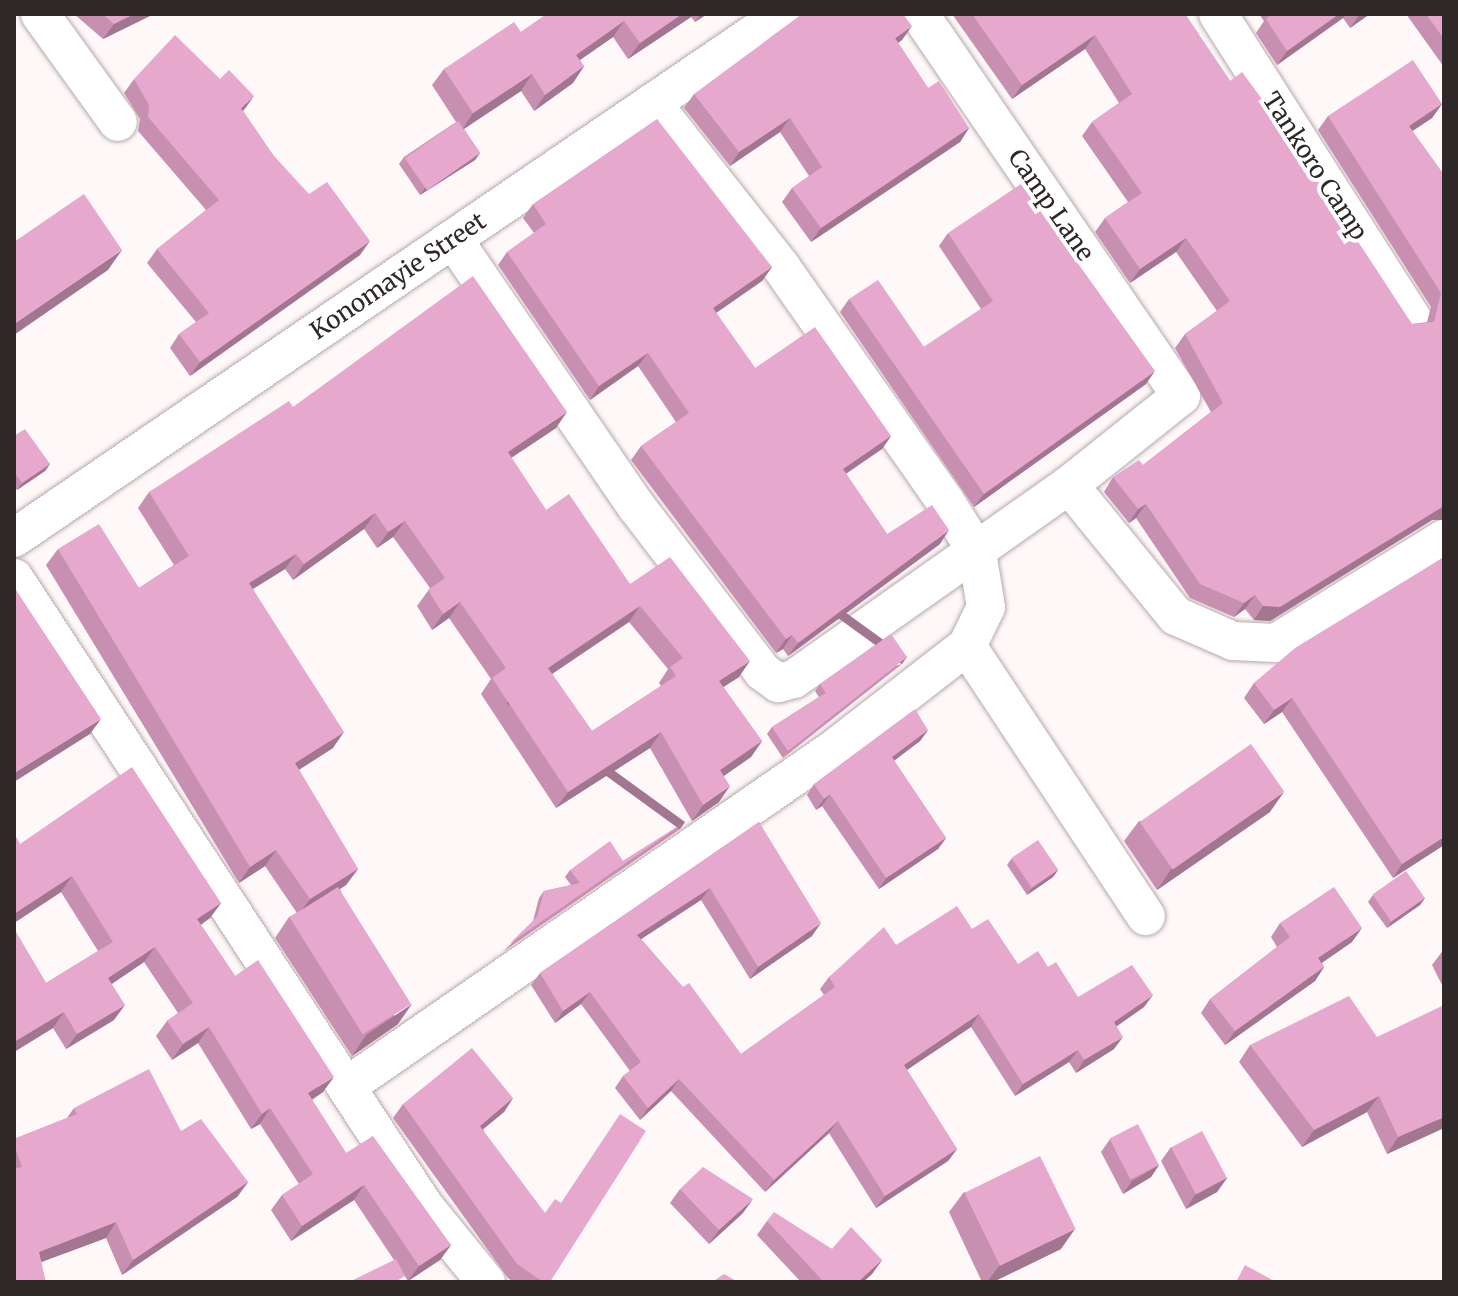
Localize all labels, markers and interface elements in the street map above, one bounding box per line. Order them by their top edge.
street label: Tankoro Camp [1257,87,1373,245]
street label: Camp Lane [1002,144,1100,266]
street label: Konomayie Street [305,207,491,345]

